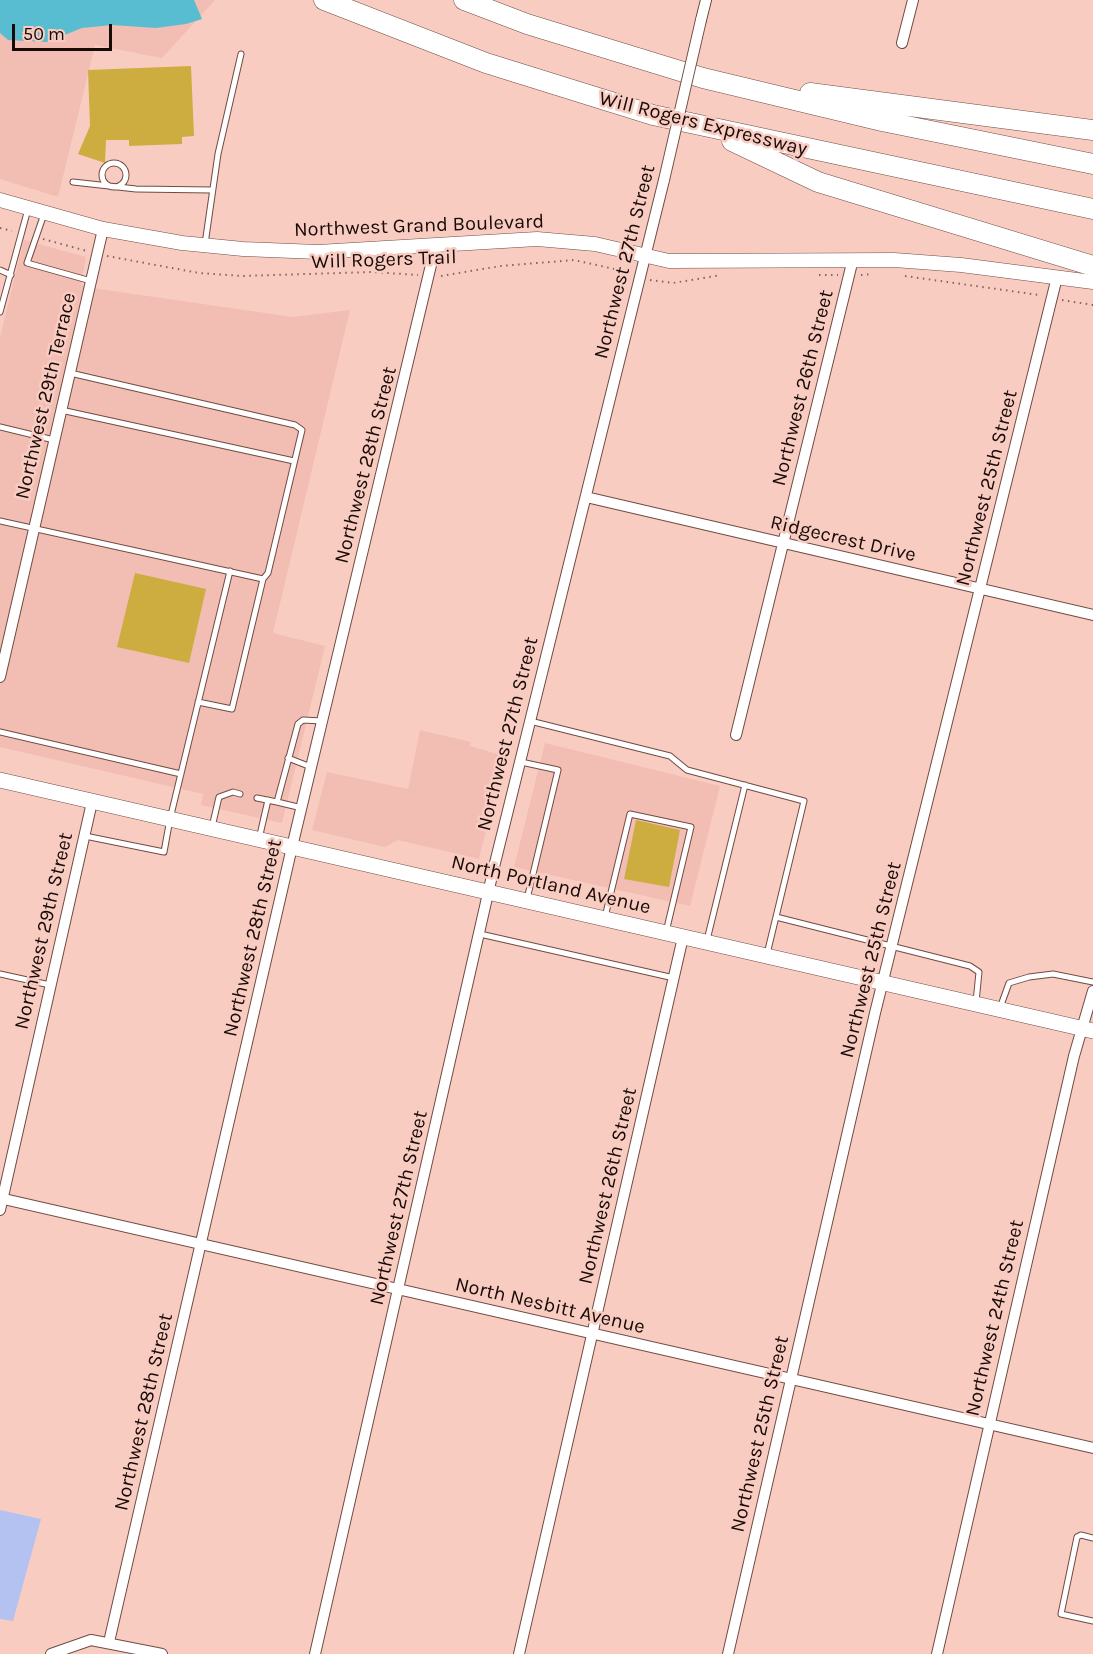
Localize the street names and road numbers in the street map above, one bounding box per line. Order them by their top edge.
street label: Will Rogers Expressway [597,87,809,161]
street label: Northwest 27th Street [589,162,661,362]
street label: Northwest Grand Boulevard [294,210,544,242]
street label: Will Rogers Trail [311,245,457,275]
street label: Northwest 26th Street [767,287,839,489]
street label: Northwest 29th Terrace [11,290,81,502]
street label: Northwest 28th Street [330,364,402,566]
street label: Northwest 25th Street [951,388,1023,588]
street label: Ridgecrest Drive [768,511,918,567]
street label: Northwest 27th Street [472,634,544,834]
street label: Northwest 29th Street [10,830,78,1032]
street label: Northwest 28th Street [219,837,287,1039]
street label: North Portland Avenue [449,850,653,920]
street label: Northwest 25th Street [835,860,907,1060]
street label: Northwest 26th Street [574,1085,642,1287]
street label: Northwest 27th Street [365,1108,433,1308]
street label: Northwest 24th Street [961,1217,1029,1419]
street label: North Nesbitt Avenue [453,1272,647,1340]
street label: Northwest 28th Street [110,1311,178,1513]
street label: Northwest 25th Street [726,1333,794,1535]

